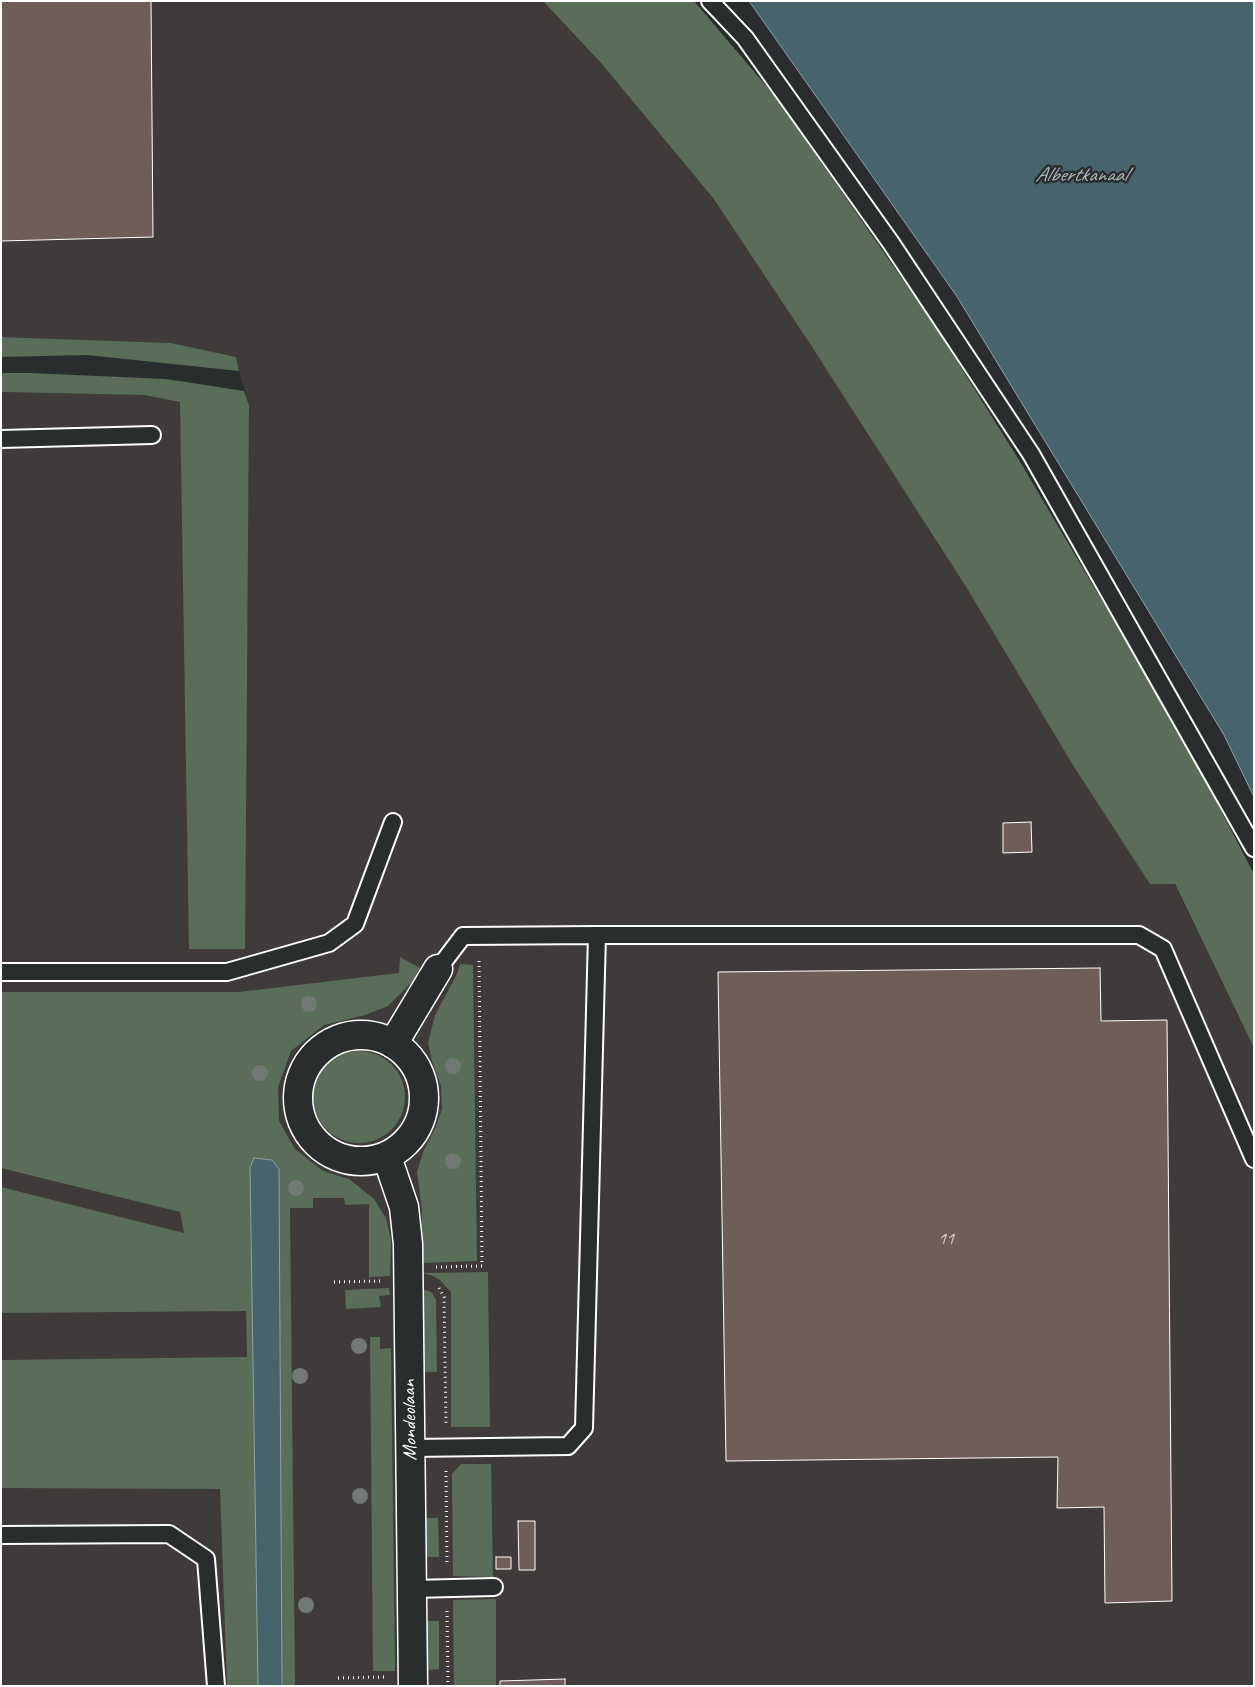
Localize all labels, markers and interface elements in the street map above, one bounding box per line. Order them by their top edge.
water label: Albertkanaal [1035,162,1127,188]
house number: 11 [938,1228,954,1250]
street label: Mondeolaan [397,1379,423,1461]

